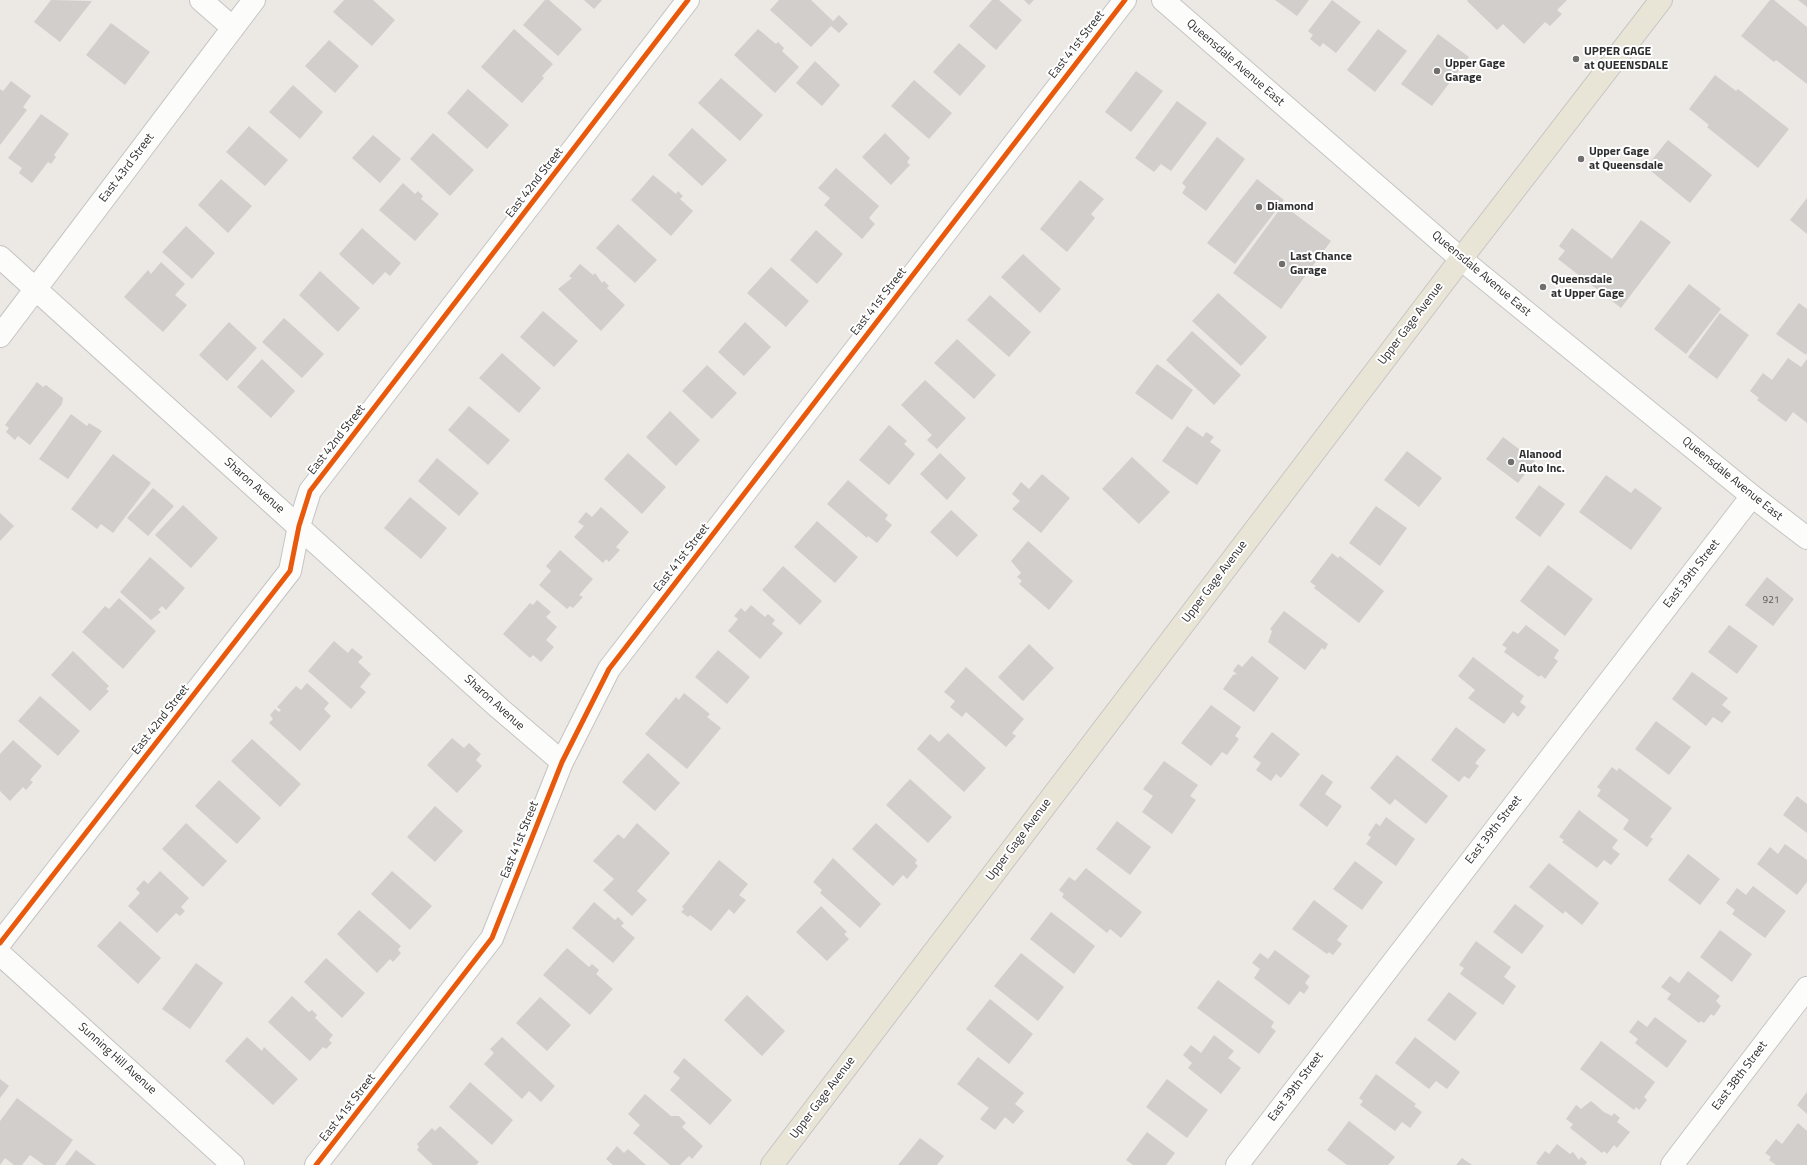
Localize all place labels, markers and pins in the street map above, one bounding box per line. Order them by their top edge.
place label: UPPER GAGE at QUEENSDALE [1584,45,1668,73]
marker: UPPER GAGE at QUEENSDALE [1571,54,1581,64]
place label: Upper Gage Garage [1445,57,1505,85]
marker: Upper Gage Garage [1432,66,1442,76]
place label: Upper Gage at Queensdale [1589,145,1663,173]
marker: Upper Gage at Queensdale [1576,154,1586,164]
place label: Diamond [1267,200,1314,214]
marker: Diamond [1254,202,1264,212]
place label: Last Chance Garage [1290,250,1352,278]
marker: Last Chance Garage [1277,259,1287,269]
place label: Queensdale at Upper Gage [1551,273,1624,301]
marker: Queensdale at Upper Gage [1538,282,1548,292]
place label: Alanood Auto Inc. [1519,448,1565,476]
marker: Alanood Auto Inc. [1506,457,1516,467]

